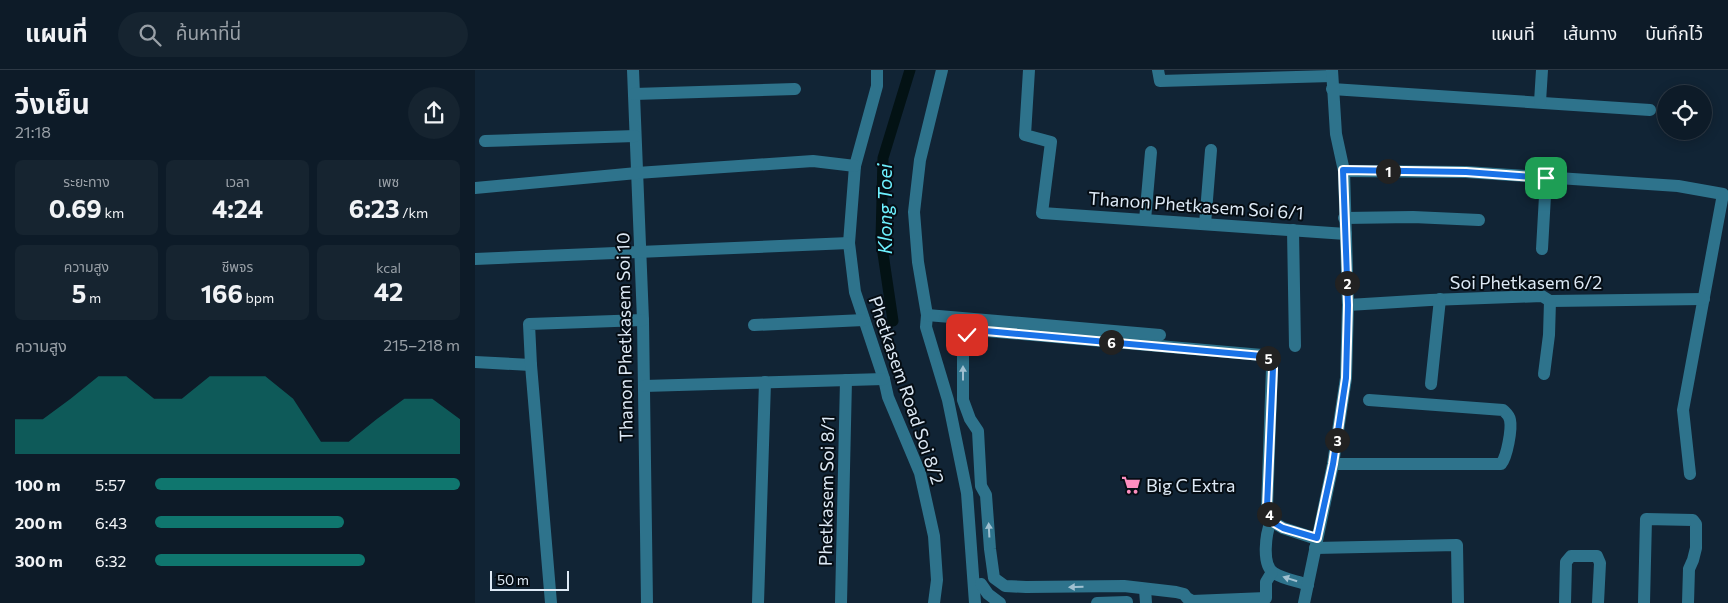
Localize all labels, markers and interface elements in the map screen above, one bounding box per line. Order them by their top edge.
search box [118,12,468,57]
text: แผนที่ [25,18,88,47]
icon: search [136,21,164,49]
text: ค้นหาที่นี่ [176,21,241,44]
text: แผนที่ [1491,22,1535,44]
text: เส้นทาง [1563,22,1617,44]
text: บันทึกไว้ [1645,22,1703,44]
map controls [1657,85,1712,140]
button: locate [1657,85,1712,140]
text: วิ่งเย็น [15,86,90,120]
button: share [408,87,460,139]
text: 21:18 [15,122,51,141]
pin [1525,157,1567,199]
pin: 1 [1375,158,1401,184]
water label: Klong Toei [873,163,896,254]
text: 1 [1385,163,1392,180]
icon: arrive [1532,164,1560,192]
text: ระยะทาง [63,173,110,190]
text: เวลา [225,173,250,190]
text: เพซ [378,173,399,190]
street label: Thanon Phetkasem Soi 6/1 [1087,186,1305,224]
text: 0.69 [49,193,102,223]
text: 4:24 [212,193,263,223]
text: 6:23 [349,193,400,223]
text: km [102,204,124,221]
text: /km [400,204,428,221]
street label: Thanon Phetkasem Soi 10 [611,232,637,442]
text: ความสูง [64,258,109,275]
text: ชีพจร [222,258,253,275]
text: kcal [376,259,401,276]
pin: 2 [1335,270,1359,296]
street label: Soi Phetkasem 6/2 [1450,271,1602,293]
text: 2 [1344,275,1351,292]
text: 42 [374,276,403,306]
text: 5 [72,278,86,308]
text: 166 [201,278,243,308]
text: m [86,289,101,306]
text: bpm [243,289,274,306]
street label: Phetkasem Road Soi 8/2 [864,293,950,487]
pin [946,314,988,356]
icon: check [953,321,981,349]
pin: 6 [1099,330,1123,354]
text: 6 [1107,334,1116,351]
text: 215–218 m [383,335,460,354]
text: ความสูง [15,336,67,355]
pin: 5 [1255,346,1281,370]
text: 5 [1264,350,1273,367]
one-way arrow [959,365,967,381]
street label: Phetkasem Soi 8/1 [814,416,838,566]
pin: 3 [1325,428,1349,452]
text: 3 [1333,432,1342,449]
supermarket icon: Big C Extra [1120,474,1142,496]
place label: Big C Extra [1146,474,1235,496]
text: 100 m [15,475,61,494]
text: 5:57 [95,475,126,494]
pin: 4 [1257,502,1281,526]
text: 4 [1265,506,1274,523]
text: 200 m [15,513,62,532]
text: 6:43 [95,513,127,532]
one-way arrow [984,522,992,538]
text: 300 m [15,551,63,570]
text: 6:32 [95,551,126,570]
scale bar [490,568,569,591]
text: 50 m [497,571,529,588]
one-way arrow [1282,575,1297,582]
one-way arrow [1067,583,1083,591]

